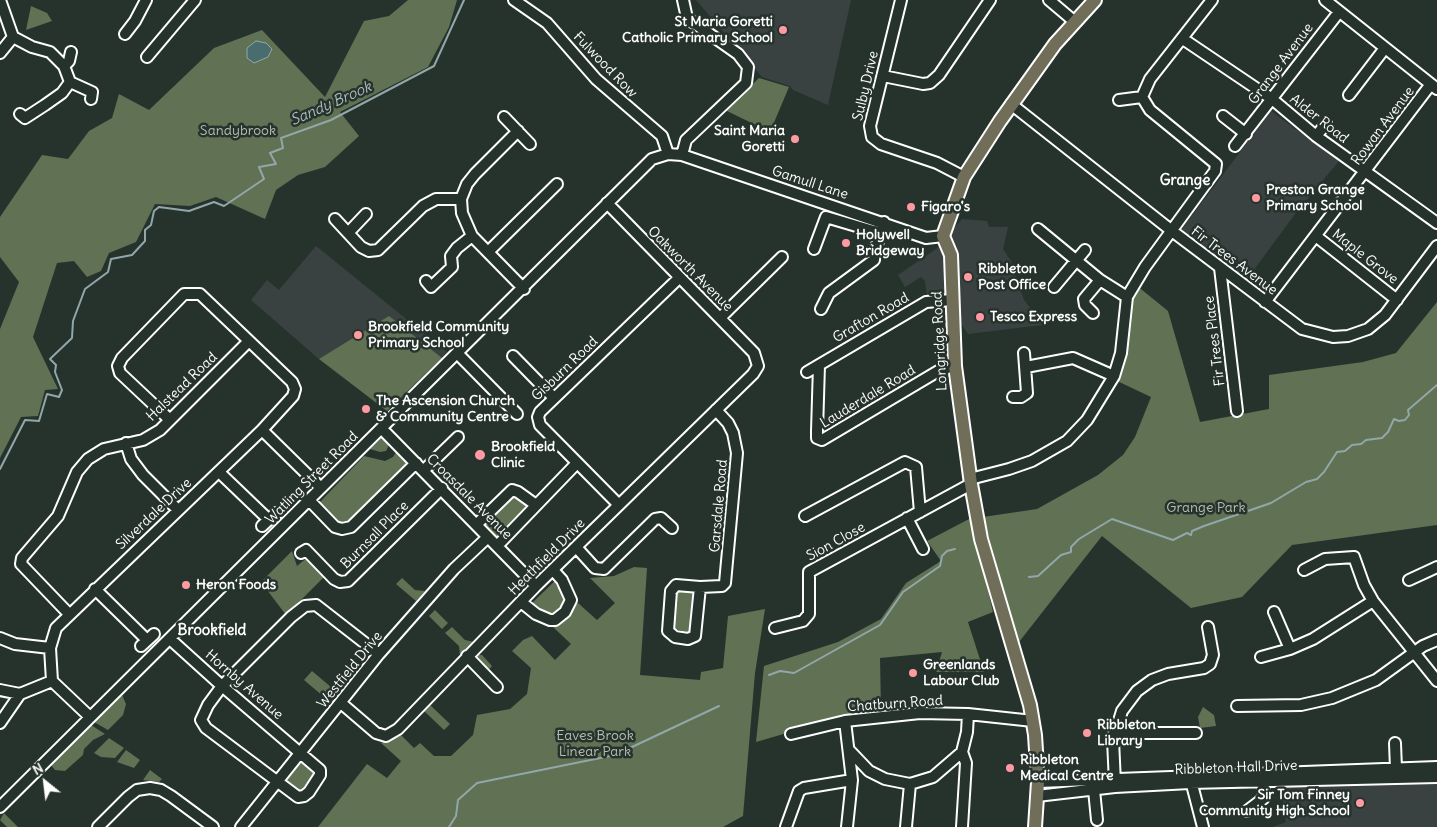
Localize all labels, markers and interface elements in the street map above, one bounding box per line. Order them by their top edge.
place label: St Maria Goretti Catholic Primary School [622,14,773,46]
street label: Grange Avenue [1245,20,1317,108]
marker: St Maria Goretti Catholic Primary School [777,24,789,36]
street label: Fulwood Row [570,29,640,101]
street label: Sulby Drive [850,49,882,123]
water label: Sandy Brook [288,78,374,130]
street label: Rowan Avenue [1348,83,1418,169]
street label: Alder Road [1286,91,1352,147]
park label: Sandybrook [200,123,276,139]
place label: Saint Maria Goretti [714,123,785,156]
marker: Saint Maria Goretti [789,133,801,145]
street label: Gamull Lane [770,163,850,203]
district label: Grange [1160,172,1210,190]
place label: Preston Grange Primary School [1266,182,1365,214]
marker: Preston Grange Primary School [1250,192,1262,204]
place label: Figaro's [921,199,970,215]
marker: Figaro's [905,201,917,213]
street label: Oakworth Avenue [644,223,736,315]
street label: Fir Trees Avenue [1188,223,1280,299]
street label: Maple Grove [1329,226,1401,288]
place label: Holywell Bridgeway [856,227,924,260]
marker: Holywell Bridgeway [840,237,852,249]
place label: Ribbleton Post Office [978,261,1046,294]
marker: Ribbleton Post Office [962,271,974,283]
street label: Grafton Road [830,289,912,347]
street label: Longridge Road [929,291,951,391]
street label: Fir Trees Place [1201,295,1229,387]
place label: Tesco Express [990,309,1077,325]
marker: Tesco Express [974,311,986,323]
place label: Brookfield Community Primary School [368,319,509,352]
marker: Brookfield Community Primary School [352,329,364,341]
street label: Gisburn Road [528,333,602,405]
street label: Halstead Road [143,349,221,425]
street label: Lauderdale Road [817,362,919,432]
place label: The Ascension Church & Community Centre [376,393,515,426]
marker: The Ascension Church & Community Centre [360,403,372,415]
street label: Watling Street Road [262,428,362,528]
place label: Brookfield Clinic [491,439,555,472]
marker: Brookfield Clinic [473,448,487,462]
street label: Croasdale Avenue [423,451,515,543]
street label: Garsdale Road [707,459,731,553]
street label: Silverdale Drive [113,475,195,553]
street label: Burnsall Place [338,498,412,572]
park label: Grange Park [1166,500,1246,516]
street label: Heathfield Drive [505,515,589,599]
street label: Sion Close [804,519,868,565]
place label: Heron Foods [196,577,276,593]
marker: Heron Foods [180,579,192,591]
district label: Brookfield [178,622,246,640]
street label: Westfield Drive [314,628,386,712]
street label: Hornby Avenue [202,647,286,723]
place label: Greenlands Labour Club [923,657,1000,690]
marker: Greenlands Labour Club [907,667,919,679]
street label: Chatburn Road [847,692,943,716]
place label: Ribbleton Library [1097,717,1156,750]
marker: Ribbleton Library [1081,727,1093,739]
park label: Eaves Brook Linear Park [556,728,634,760]
place label: Ribbleton Medical Centre [1020,752,1114,784]
north arrow [20,757,70,807]
street label: Ribbleton Hall Drive [1174,757,1298,779]
text: N [29,759,46,779]
marker: Ribbleton Medical Centre [1004,762,1016,774]
place label: Sir Tom Finney Community High School [1199,787,1350,820]
marker: Sir Tom Finney Community High School [1354,797,1366,809]

